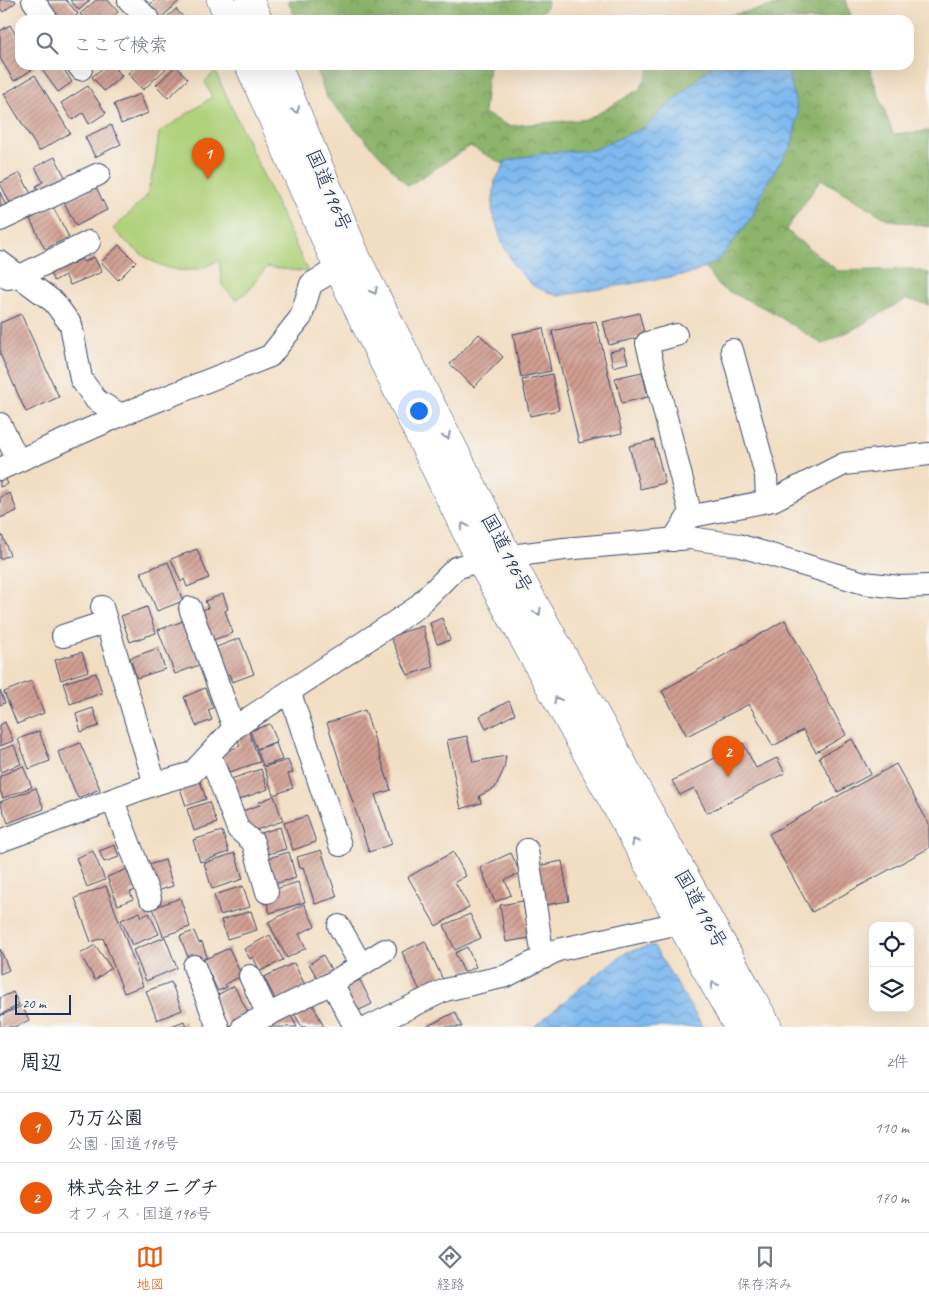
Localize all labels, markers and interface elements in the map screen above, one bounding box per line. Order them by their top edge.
search box [15,15,914,70]
icon: search [33,29,61,57]
text: ここで検索 [73,33,168,57]
one-way arrow [289,105,300,114]
pin: 1 [192,138,224,179]
street label: 国道196号 [300,145,358,235]
one-way arrow [368,286,378,295]
your location [406,398,432,424]
one-way arrow [441,431,451,440]
street label: 国道196号 [476,509,538,597]
one-way arrow [459,522,470,531]
one-way arrow [532,606,542,615]
one-way arrow [553,696,563,705]
pin: 2 [712,736,744,777]
one-way arrow [631,839,641,848]
street label: 国道196号 [669,865,733,953]
map controls [869,922,914,1012]
button: locate [869,922,914,967]
button: layers [869,967,914,1012]
one-way arrow [710,981,720,990]
scale bar [15,992,71,1015]
text: 20 m [22,995,46,1012]
text: 周辺 [20,1049,62,1075]
text: 2件 [886,1052,909,1072]
text: 乃万公園 [67,1106,143,1130]
text: 1 [32,1118,40,1138]
text: 110 m [875,1118,909,1138]
text: 公園 · 国道196号 [67,1134,179,1154]
text: 株式会社タニグチ [67,1176,219,1200]
text: 2 [32,1188,40,1208]
text: 170 m [875,1188,909,1208]
text: オフィス · 国道196号 [67,1204,211,1224]
tab: 地図 [136,1243,164,1293]
tab: 経路 [436,1243,464,1293]
tab: 保存済み [737,1243,793,1293]

